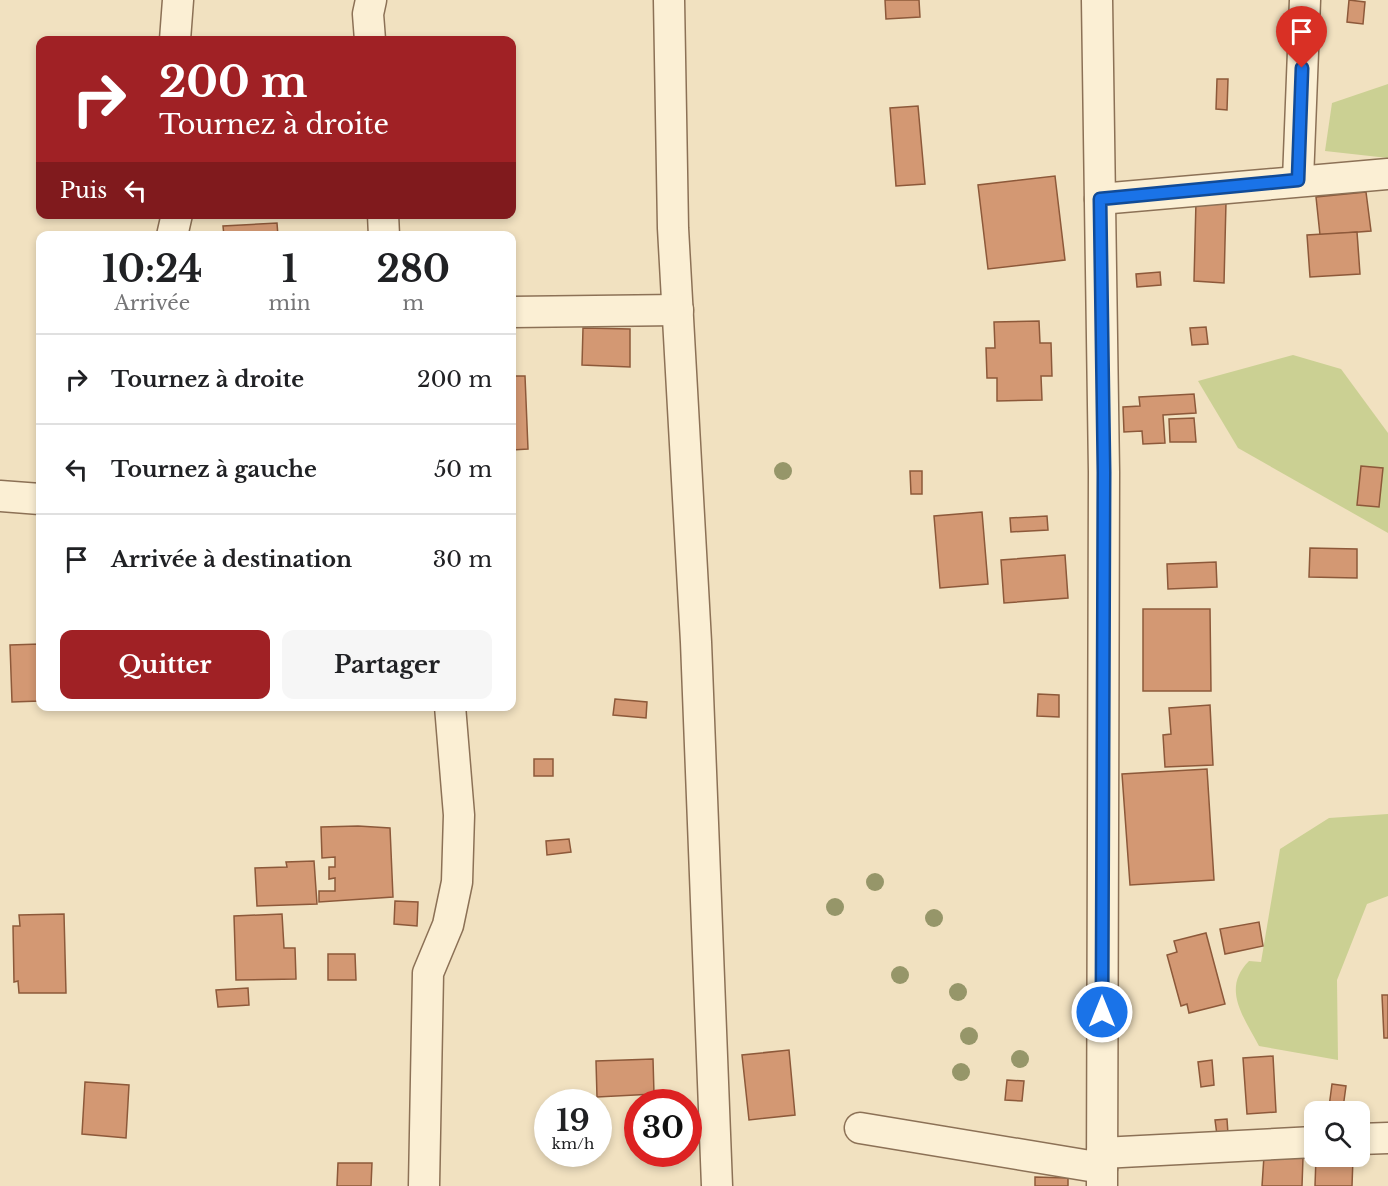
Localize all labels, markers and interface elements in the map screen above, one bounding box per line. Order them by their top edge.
pin [1276,6,1327,68]
icon: arrive [1285,15,1318,48]
text: 200 m [159,56,307,108]
icon: right [60,60,138,138]
text: Tournez à droite [159,108,389,141]
icon: left [119,174,152,207]
text: Puis [60,177,107,204]
text: 10:24 [102,247,202,292]
text: 1 [282,247,297,292]
text: 280 [377,247,450,292]
text: Arrivée [114,291,190,315]
text: min [268,291,311,315]
text: m [403,291,424,315]
icon: right [60,363,93,396]
text: Tournez à droite [111,366,304,393]
text: 200 m [417,366,492,393]
icon: left [60,453,93,486]
text: Tournez à gauche [111,456,317,483]
text: 50 m [434,456,492,483]
icon: arrive [60,543,93,576]
text: Arrivée à destination [111,546,352,573]
text: 30 m [433,546,492,573]
button: Quitter [60,630,270,699]
button: Partager [282,630,492,699]
position arrow [1070,980,1134,1044]
speed limit sign: 30 [624,1089,702,1167]
map controls [1304,1101,1370,1167]
button: search [1304,1101,1370,1167]
text: 19 [556,1102,590,1139]
text: km/h [552,1134,594,1153]

